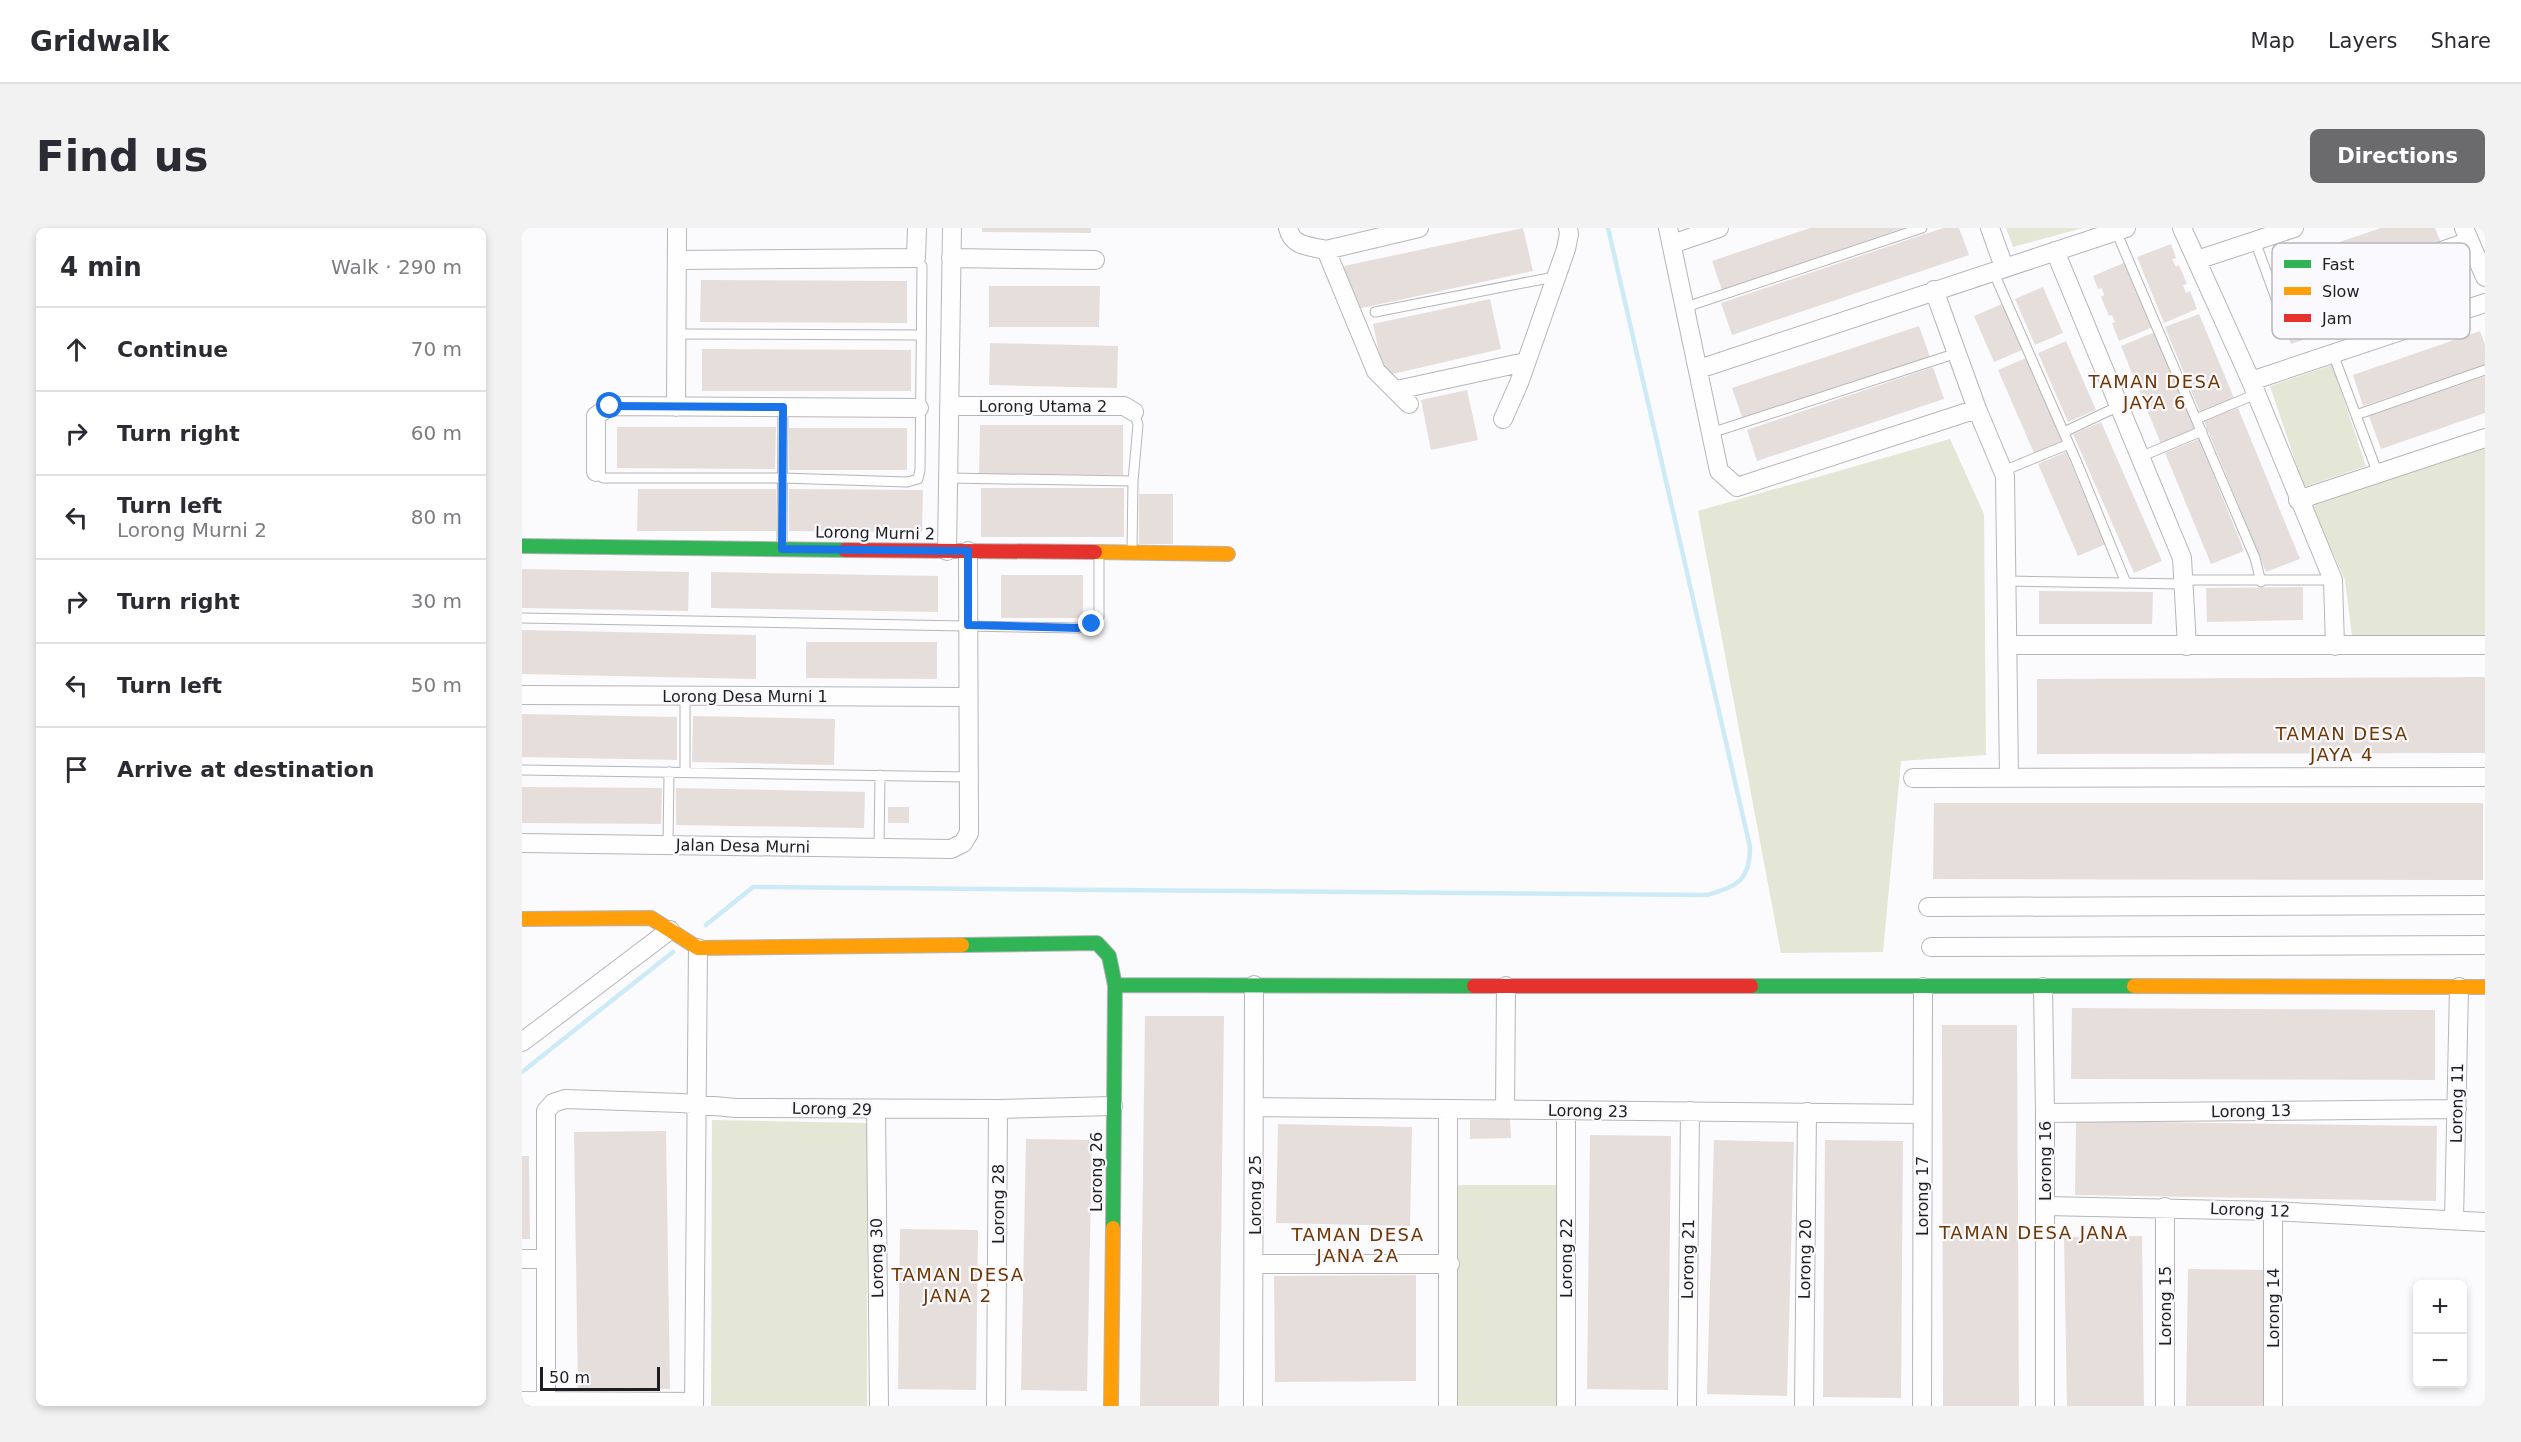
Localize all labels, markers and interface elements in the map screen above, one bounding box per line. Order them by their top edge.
text: Gridwalk [30,25,169,58]
text: Map [2251,29,2295,53]
text: Layers [2328,29,2397,53]
text: Share [2430,29,2491,53]
button: Directions [2310,129,2485,183]
text: Find us [36,132,209,181]
legend [2272,243,2470,339]
text: 4 min [60,252,142,282]
text: Walk · 290 m [331,255,462,279]
text: Fast [2322,255,2354,274]
text: Slow [2322,282,2359,301]
text: Jam [2321,309,2352,328]
icon: ahead [60,333,93,366]
text: Continue [117,337,228,362]
text: 70 m [411,337,462,361]
district label: TAMAN DESA JAYA 6 [2087,371,2222,413]
route start [596,392,622,418]
street label: Lorong Utama 2 [979,397,1107,416]
icon: right [60,417,93,450]
text: Turn right [117,421,240,446]
text: 60 m [411,421,462,445]
text: Turn left [117,493,222,518]
icon: left [60,501,93,534]
text: 80 m [411,505,462,529]
text: Lorong Murni 2 [117,518,267,542]
street label: Lorong Murni 2 [815,522,935,544]
icon: right [60,585,93,618]
text: Turn right [117,589,240,614]
text: 30 m [411,589,462,613]
route end [1078,610,1104,636]
icon: left [60,669,93,702]
text: Turn left [117,673,222,698]
text: 50 m [411,673,462,697]
street label: Lorong Desa Murni 1 [662,687,828,706]
district label: TAMAN DESA JAYA 4 [2274,723,2409,765]
icon: arrive [60,753,93,786]
text: Arrive at destination [117,757,374,782]
street label: Jalan Desa Murni [675,835,810,857]
street label: Lorong 11 [2447,1063,2467,1143]
street label: Lorong 29 [792,1099,872,1119]
street label: Lorong 23 [1548,1101,1628,1121]
street label: Lorong 13 [2211,1101,2291,1121]
street label: Lorong 16 [2036,1121,2055,1201]
street label: Lorong 26 [1087,1132,1106,1212]
street label: Lorong 25 [1246,1155,1265,1235]
street label: Lorong 17 [1913,1156,1932,1236]
street label: Lorong 28 [989,1164,1008,1244]
street label: Lorong 12 [2210,1199,2290,1221]
street label: Lorong 30 [867,1218,887,1298]
street label: Lorong 22 [1557,1218,1576,1298]
street label: Lorong 21 [1678,1219,1698,1299]
street label: Lorong 20 [1795,1219,1815,1299]
district label: TAMAN DESA JANA [1938,1222,2129,1243]
district label: TAMAN DESA JANA 2A [1290,1224,1425,1266]
district label: TAMAN DESA JANA 2 [890,1264,1025,1306]
street label: Lorong 15 [2156,1266,2175,1346]
street label: Lorong 14 [2264,1268,2283,1348]
map controls [2413,1280,2467,1388]
button: + [2413,1280,2467,1334]
button: − [2413,1334,2467,1388]
scale bar [540,1364,660,1392]
text: 50 m [549,1368,590,1387]

